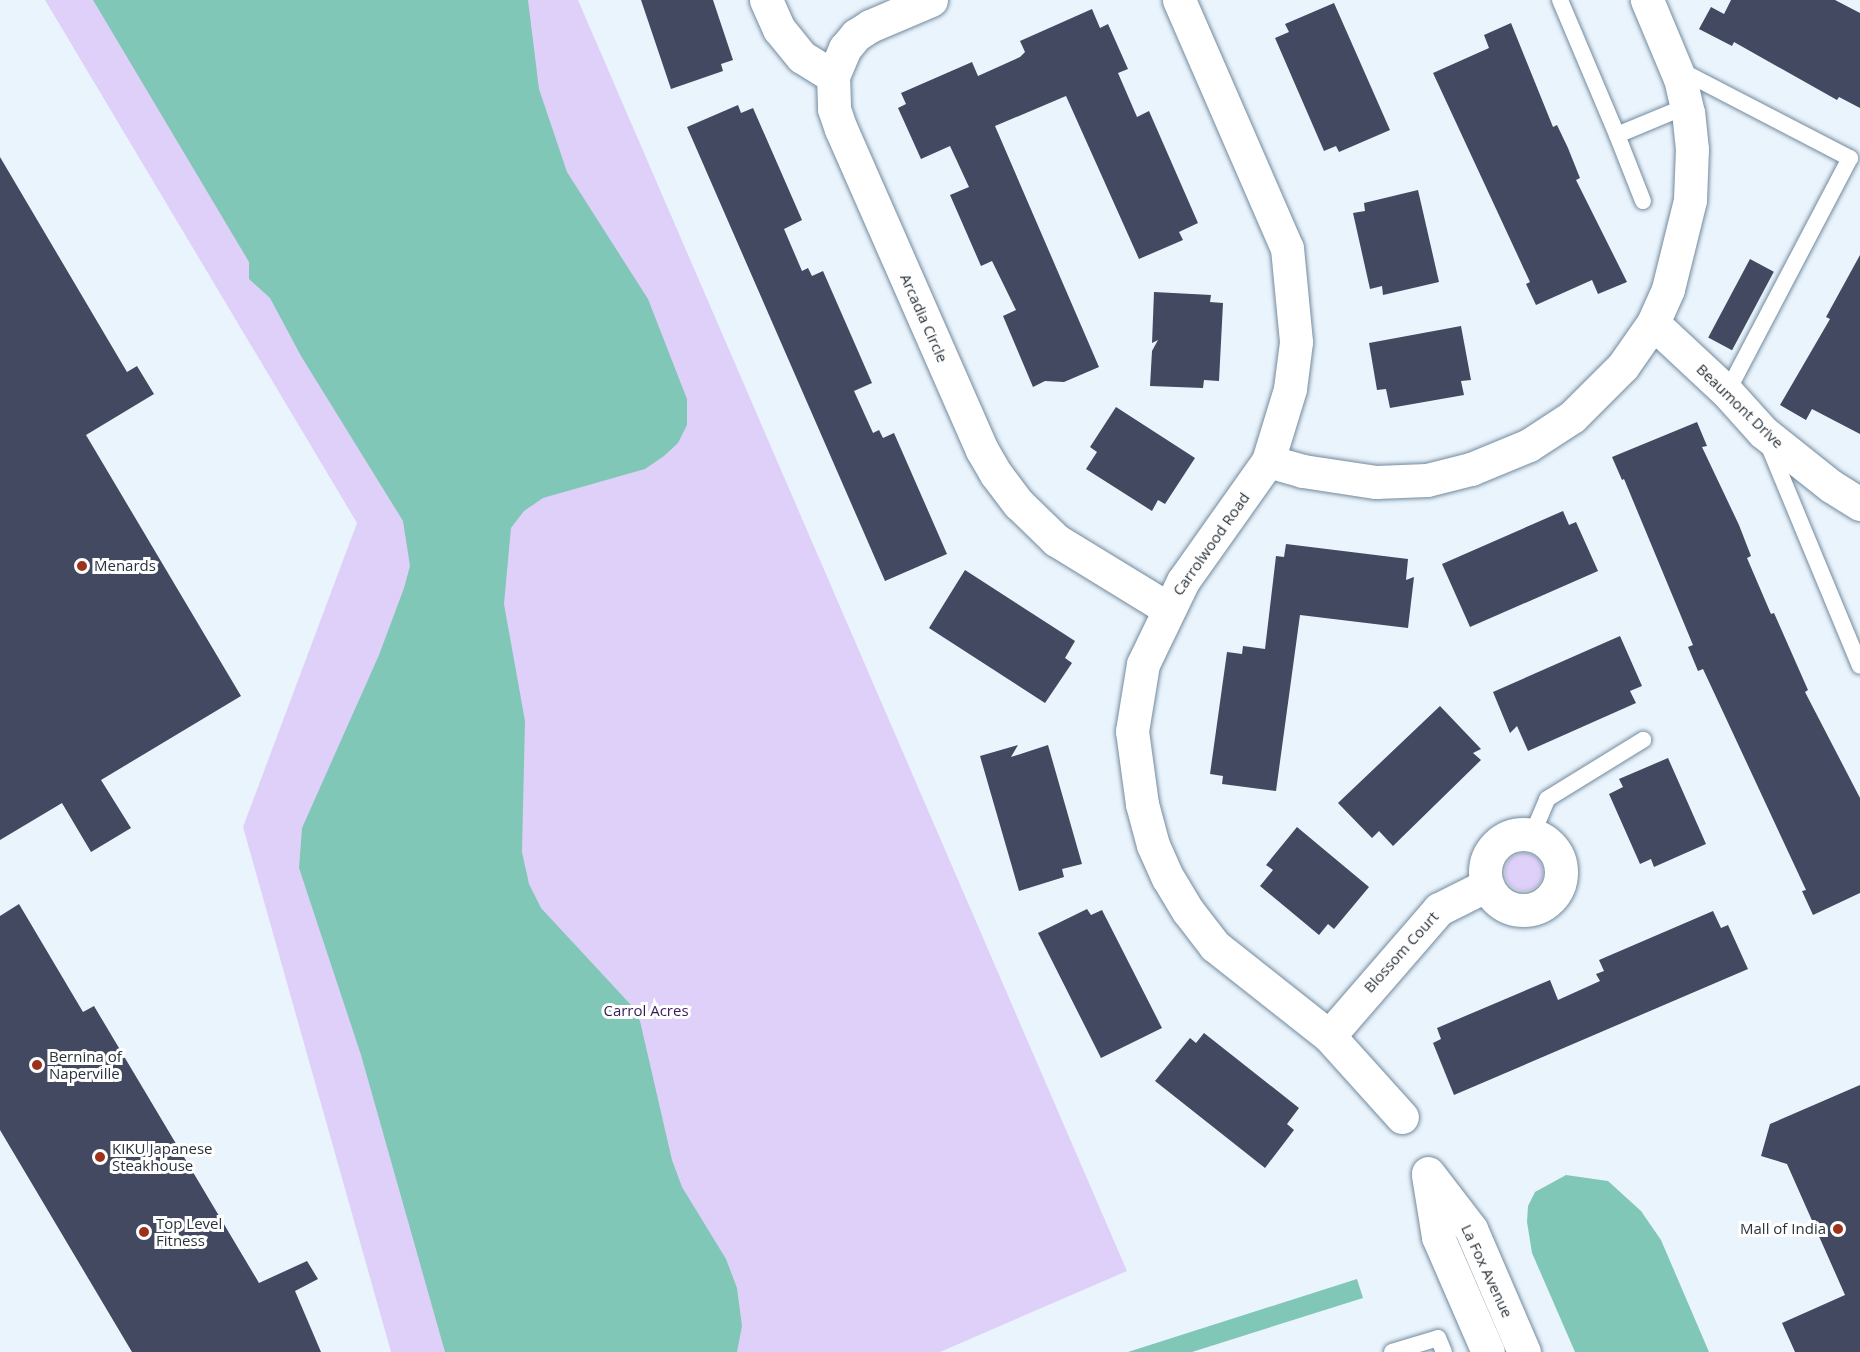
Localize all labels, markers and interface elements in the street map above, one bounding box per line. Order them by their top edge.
street label: Arcadia Circle [896,271,952,365]
street label: Beaumont Drive [1693,360,1787,452]
street label: Carrolwood Road [1169,489,1253,599]
place label: Menards [94,557,156,575]
marker: Menards [75,559,89,573]
street label: Blossom Court [1360,908,1442,996]
park label: Carrol Acres [603,1002,689,1020]
place label: Bernina of Naperville [49,1047,122,1082]
marker: Bernina of Naperville [30,1058,44,1072]
place label: KIKU Japanese Steakhouse [112,1139,212,1174]
marker: KIKU Japanese Steakhouse [93,1150,107,1164]
place label: Top Level Fitness [156,1214,222,1249]
place label: Mall of India [1740,1220,1826,1238]
street label: La Fox Avenue [1458,1222,1516,1320]
marker: Mall of India [1831,1222,1845,1236]
marker: Top Level Fitness [137,1225,151,1239]

